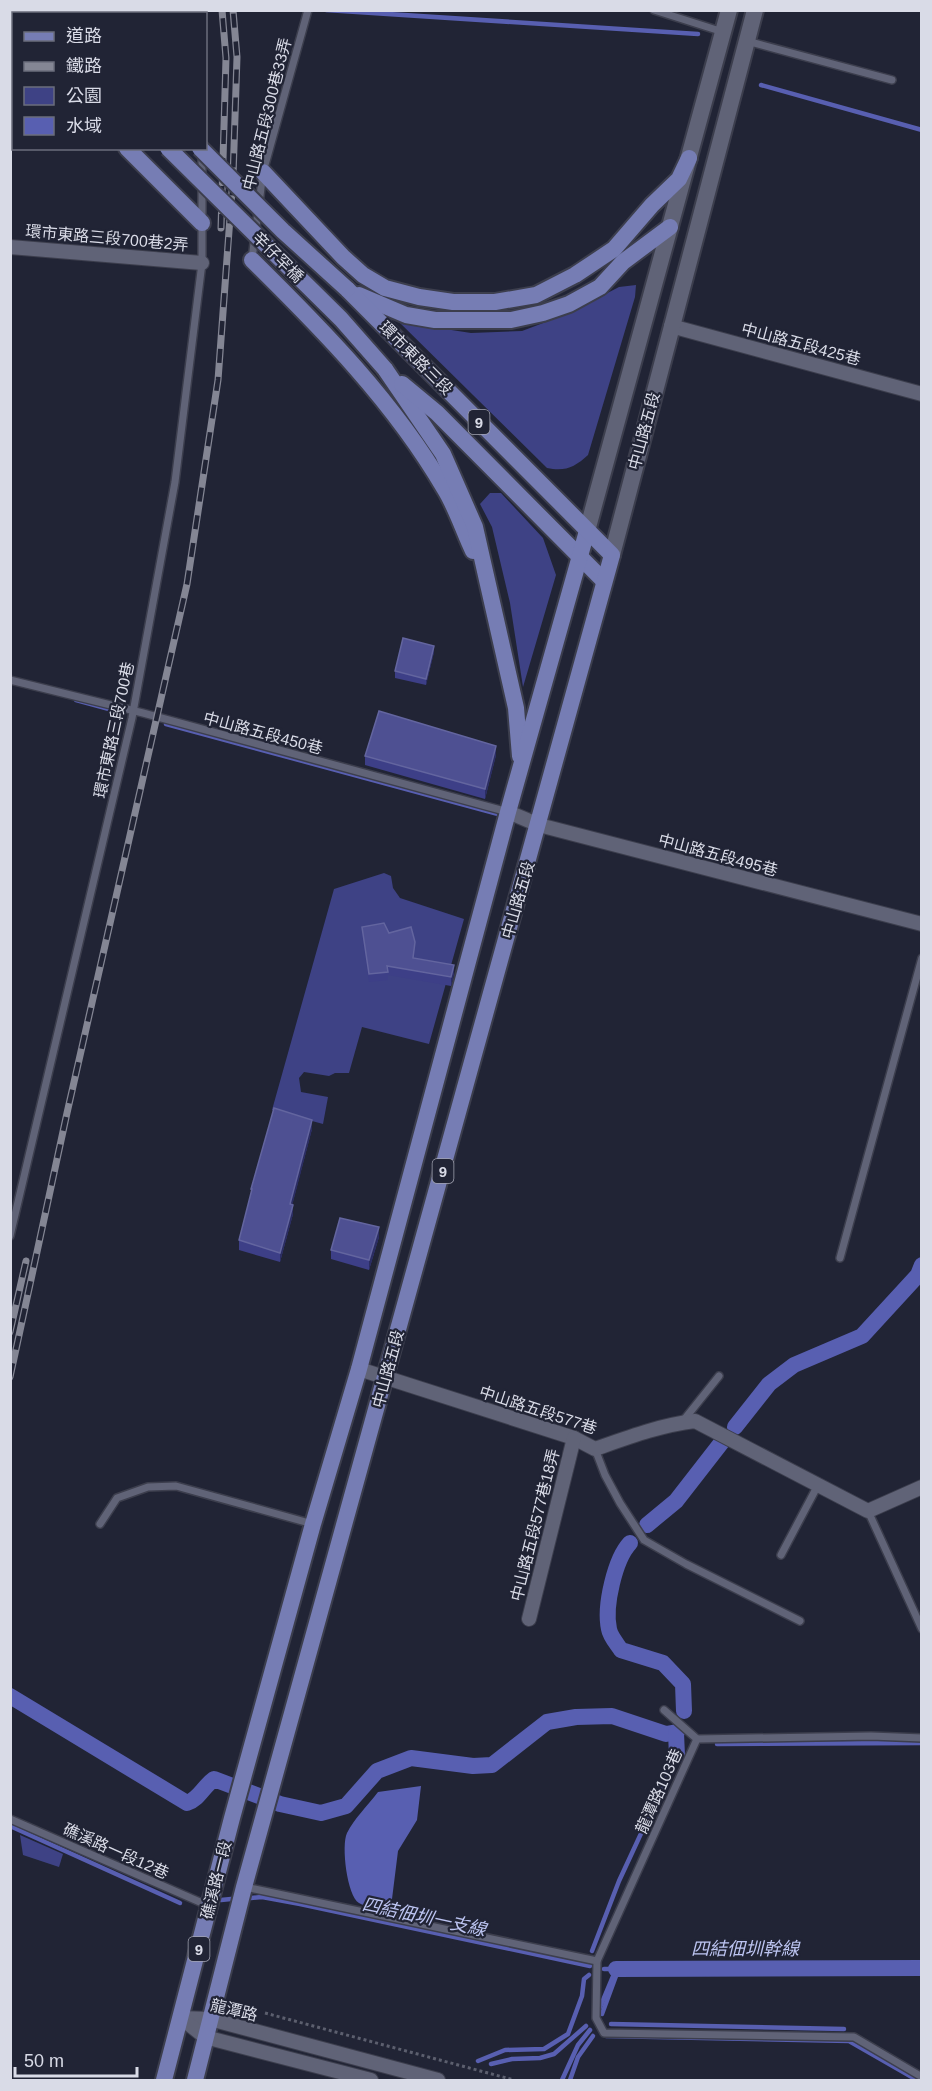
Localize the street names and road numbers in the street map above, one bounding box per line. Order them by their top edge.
street label: 中山路五段300巷33弄 [240,36,294,192]
street label: 環市東路三段700巷2弄 [25,222,189,254]
street label: 辛仔罕橋 [249,228,307,286]
street label: 環市東路三段 [376,318,456,398]
street label: 中山路五段425巷 [740,320,862,368]
street label: 中山路五段 [625,390,663,472]
road number: 9 [468,410,490,434]
street label: 環市東路三段700巷 [91,660,137,800]
street label: 中山路五段450巷 [202,709,324,757]
street label: 中山路五段495巷 [657,831,779,879]
street label: 中山路五段 [499,859,537,941]
road number: 9 [432,1159,454,1183]
street label: 中山路五段 [369,1328,407,1410]
street label: 中山路五段577巷 [477,1383,599,1437]
street label: 中山路五段577巷18弄 [508,1447,562,1603]
street label: 龍潭路103巷 [633,1746,685,1836]
street label: 礁溪路一段12巷 [61,1820,171,1882]
street label: 礁溪路一段 [198,1839,234,1921]
road number: 9 [188,1937,210,1961]
street label: 龍潭路 [209,1996,259,2024]

